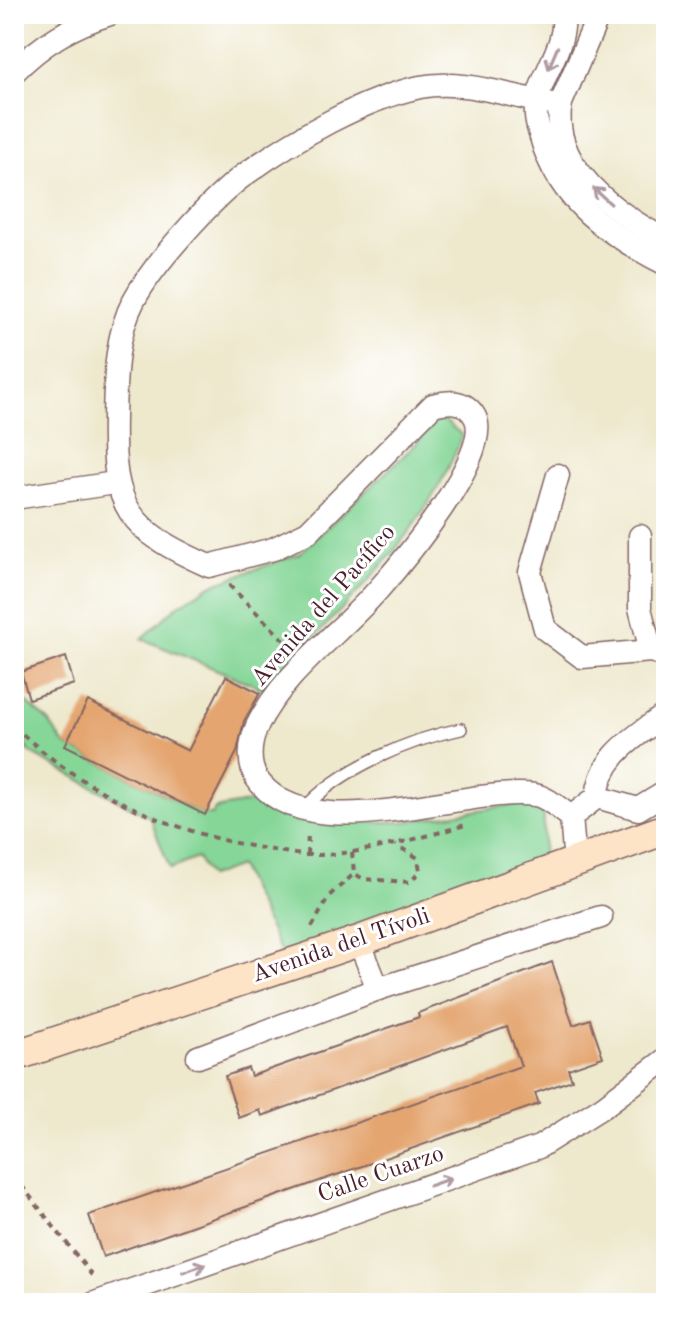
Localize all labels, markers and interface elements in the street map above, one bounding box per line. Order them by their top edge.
one-way arrow [544,45,559,70]
one-way arrow [593,187,613,205]
street label: Avenida del Pacífico [247,520,401,692]
street label: Avenida del Tívoli [249,904,433,988]
street label: Calle Cuarzo [315,1142,447,1208]
one-way arrow [427,1174,452,1189]
one-way arrow [182,1259,207,1274]

